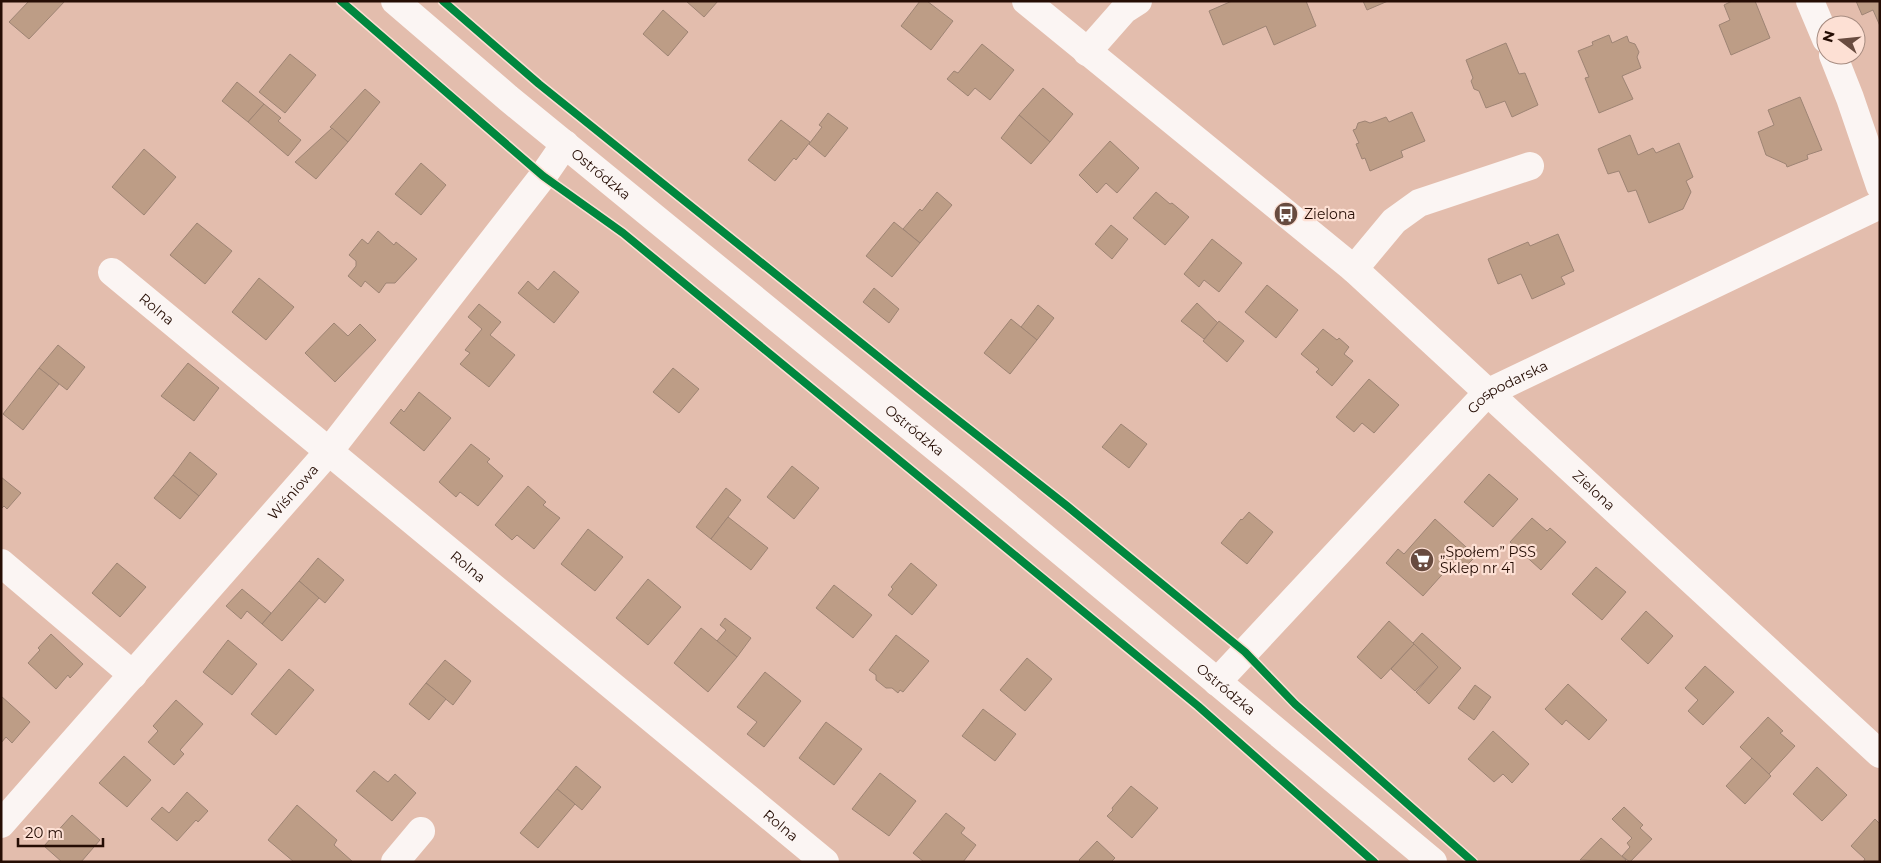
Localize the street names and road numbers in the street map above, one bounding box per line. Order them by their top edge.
street label: Ostródzka [568,144,634,204]
street label: Rolna [135,289,178,329]
street label: Gospodarska [1463,356,1551,418]
street label: Ostródzka [881,401,948,460]
street label: Wiśniowa [264,461,322,524]
street label: Zielona [1569,466,1619,514]
street label: Rolna [447,547,489,586]
street label: Ostródzka [1193,659,1259,719]
street label: Rolna [759,806,802,845]

